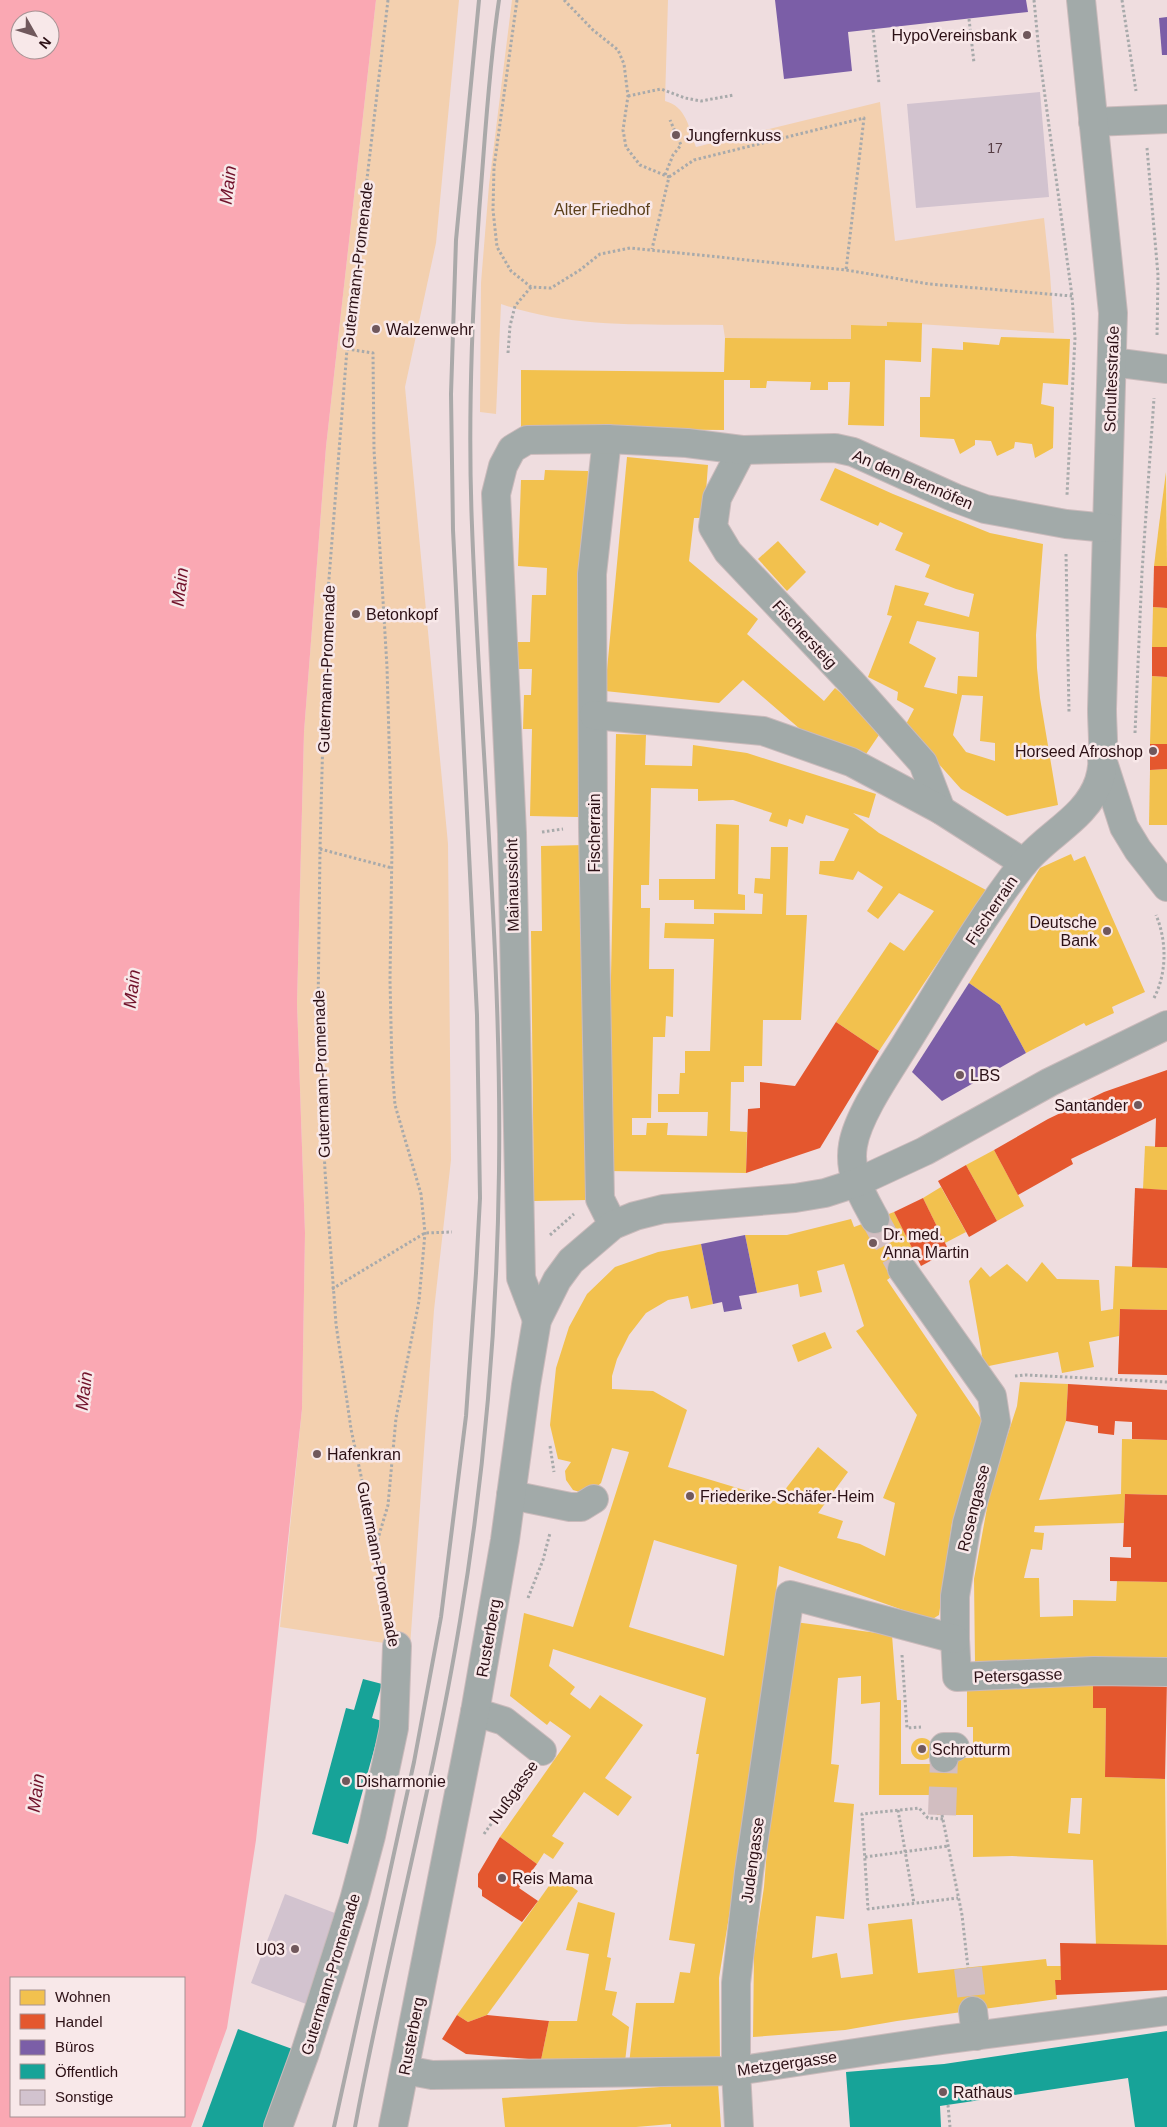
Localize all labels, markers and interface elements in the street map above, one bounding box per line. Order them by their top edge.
north arrow [10,10,60,60]
place label: HypoVereinsbank [892,27,1018,44]
marker: HypoVereinsbank [1021,29,1033,41]
text: N [36,34,55,52]
place label: Jungfernkuss [686,127,781,144]
marker: Jungfernkuss [670,129,682,141]
house number: 17 [987,140,1003,156]
water label: Main [216,164,240,206]
street label: Gutermann-Promenade [339,181,376,350]
park label: Alter Friedhof [554,201,651,218]
place label: Walzenwehr [386,321,474,338]
marker: Walzenwehr [370,323,382,335]
street label: Schultesstraße [1101,325,1122,433]
street label: An den Brennöfen [850,446,975,512]
water label: Main [168,566,192,608]
street label: Gutermann-Promenade [315,585,338,753]
street label: Fischersteig [769,597,840,672]
place label: Betonkopf [366,606,439,623]
marker: Betonkopf [350,608,362,620]
place label: Horseed Afroshop [1015,743,1143,760]
marker: Horseed Afroshop [1147,745,1159,757]
street label: Fischerrain [586,793,603,873]
street label: Mainaussicht [503,838,522,932]
street label: Fischerrain [962,873,1021,948]
place label: Deutsche Bank [1029,914,1098,949]
marker: Deutsche Bank [1101,925,1113,937]
water label: Main [120,968,144,1010]
street label: Gutermann-Promenade [310,990,333,1158]
place label: LBS [970,1067,1000,1084]
marker: LBS [954,1069,966,1081]
place label: Santander [1054,1097,1129,1114]
marker: Santander [1132,1099,1144,1111]
place label: Dr. med. Anna Martin [883,1226,969,1261]
marker: Dr. med. Anna Martin [867,1237,879,1249]
water label: Main [72,1370,96,1412]
place label: Hafenkran [327,1446,401,1463]
marker: Hafenkran [311,1448,323,1460]
street label: Rosengasse [954,1463,993,1553]
street label: Gutermann-Promenade [354,1480,403,1648]
place label: Friederike-Schäfer-Heim [700,1488,874,1505]
marker: Friederike-Schäfer-Heim [684,1490,696,1502]
street label: Rusterberg [473,1598,504,1679]
street label: Petersgasse [973,1665,1063,1686]
place label: Schrotturm [932,1741,1010,1758]
marker: Schrotturm [916,1743,928,1755]
street label: Nußgasse [486,1757,541,1827]
water label: Main [24,1772,48,1814]
place label: Disharmonie [356,1773,446,1790]
marker: Disharmonie [340,1775,352,1787]
street label: Judengasse [738,1816,767,1904]
place label: Reis Mama [512,1870,593,1887]
marker: Reis Mama [496,1872,508,1884]
street label: Gutermann-Promenade [298,1891,363,2057]
place label: U03 [256,1941,285,1958]
marker: U03 [289,1943,301,1955]
legend [10,1977,185,2117]
text: Wohnen [55,1988,111,2005]
street label: Rusterberg [396,1996,427,2077]
text: Handel [55,2013,103,2030]
text: Büros [55,2038,94,2055]
street label: Metzgergasse [736,2048,838,2079]
text: Öffentlich [55,2063,118,2080]
place label: Rathaus [953,2084,1013,2101]
marker: Rathaus [937,2086,949,2098]
text: Sonstige [55,2088,113,2105]

